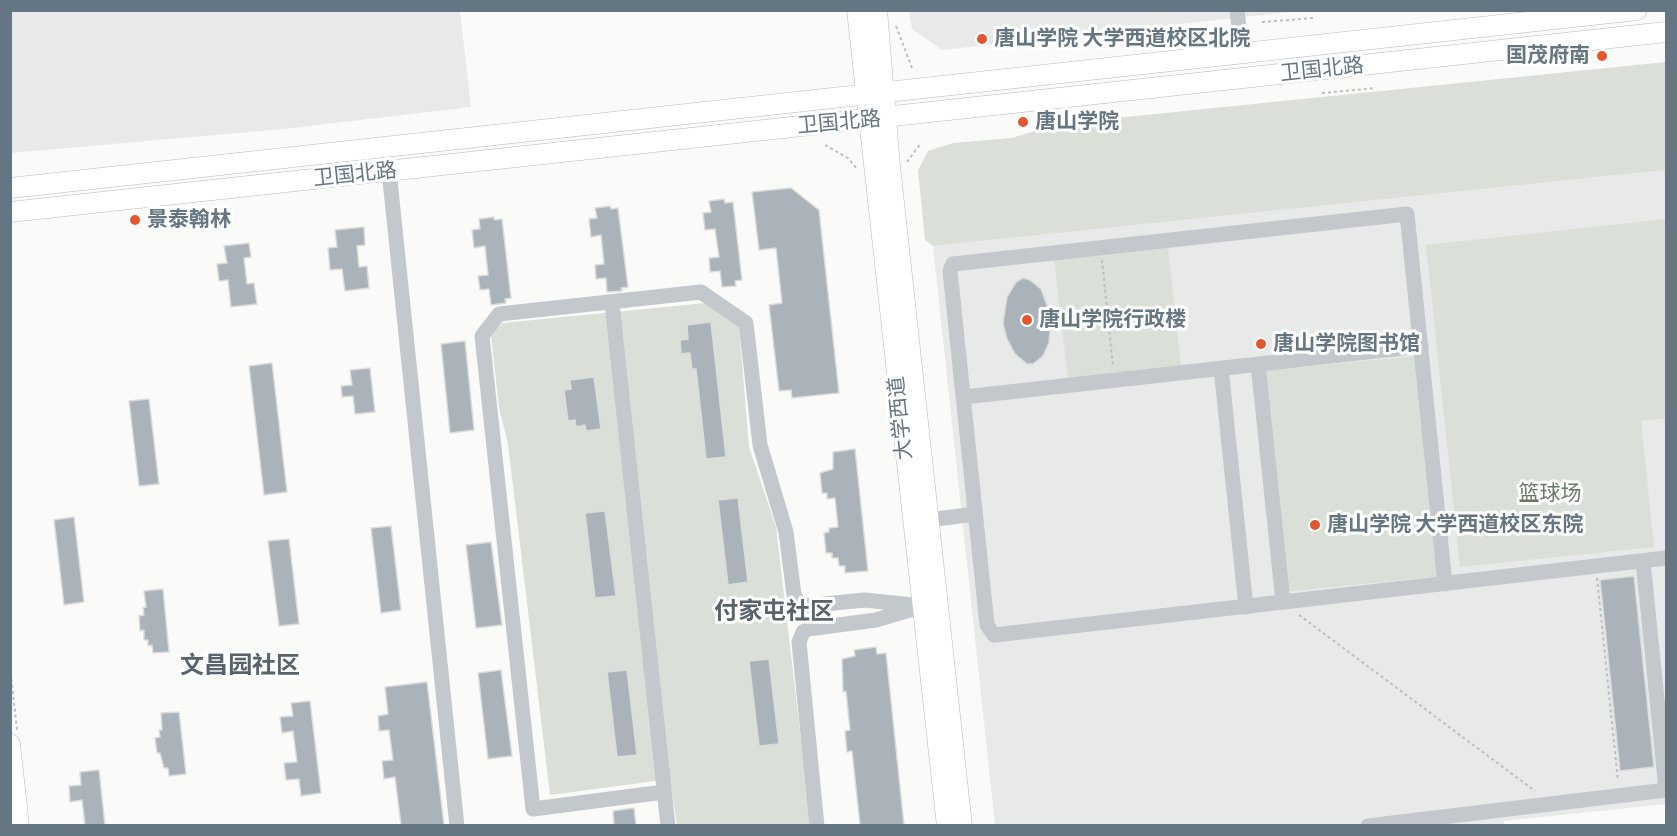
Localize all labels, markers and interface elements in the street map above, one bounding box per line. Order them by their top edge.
place label: 唐山学院 大学西道校区北院 [994,26,1250,52]
marker: 唐山学院 大学西道校区北院 [975,32,989,46]
place label: 国茂府南 [1506,43,1590,69]
marker: 国茂府南 [1595,49,1609,63]
street label: 卫国北路 [1279,53,1365,87]
street label: 卫国北路 [796,107,882,139]
place label: 唐山学院 [1035,109,1119,135]
marker: 唐山学院 [1016,115,1030,129]
street label: 卫国北路 [312,158,398,192]
place label: 景泰翰林 [147,207,231,233]
marker: 景泰翰林 [128,213,142,227]
place label: 唐山学院行政楼 [1039,307,1186,333]
marker: 唐山学院行政楼 [1020,313,1034,327]
place label: 唐山学院图书馆 [1273,331,1420,357]
marker: 唐山学院图书馆 [1254,337,1268,351]
street label: 大学西道 [884,375,918,461]
park label: 篮球场 [1519,481,1581,507]
place label: 唐山学院 大学西道校区东院 [1327,512,1583,538]
marker: 唐山学院 大学西道校区东院 [1308,518,1322,532]
district label: 付家屯社区 [714,598,834,626]
district label: 文昌园社区 [180,652,300,680]

